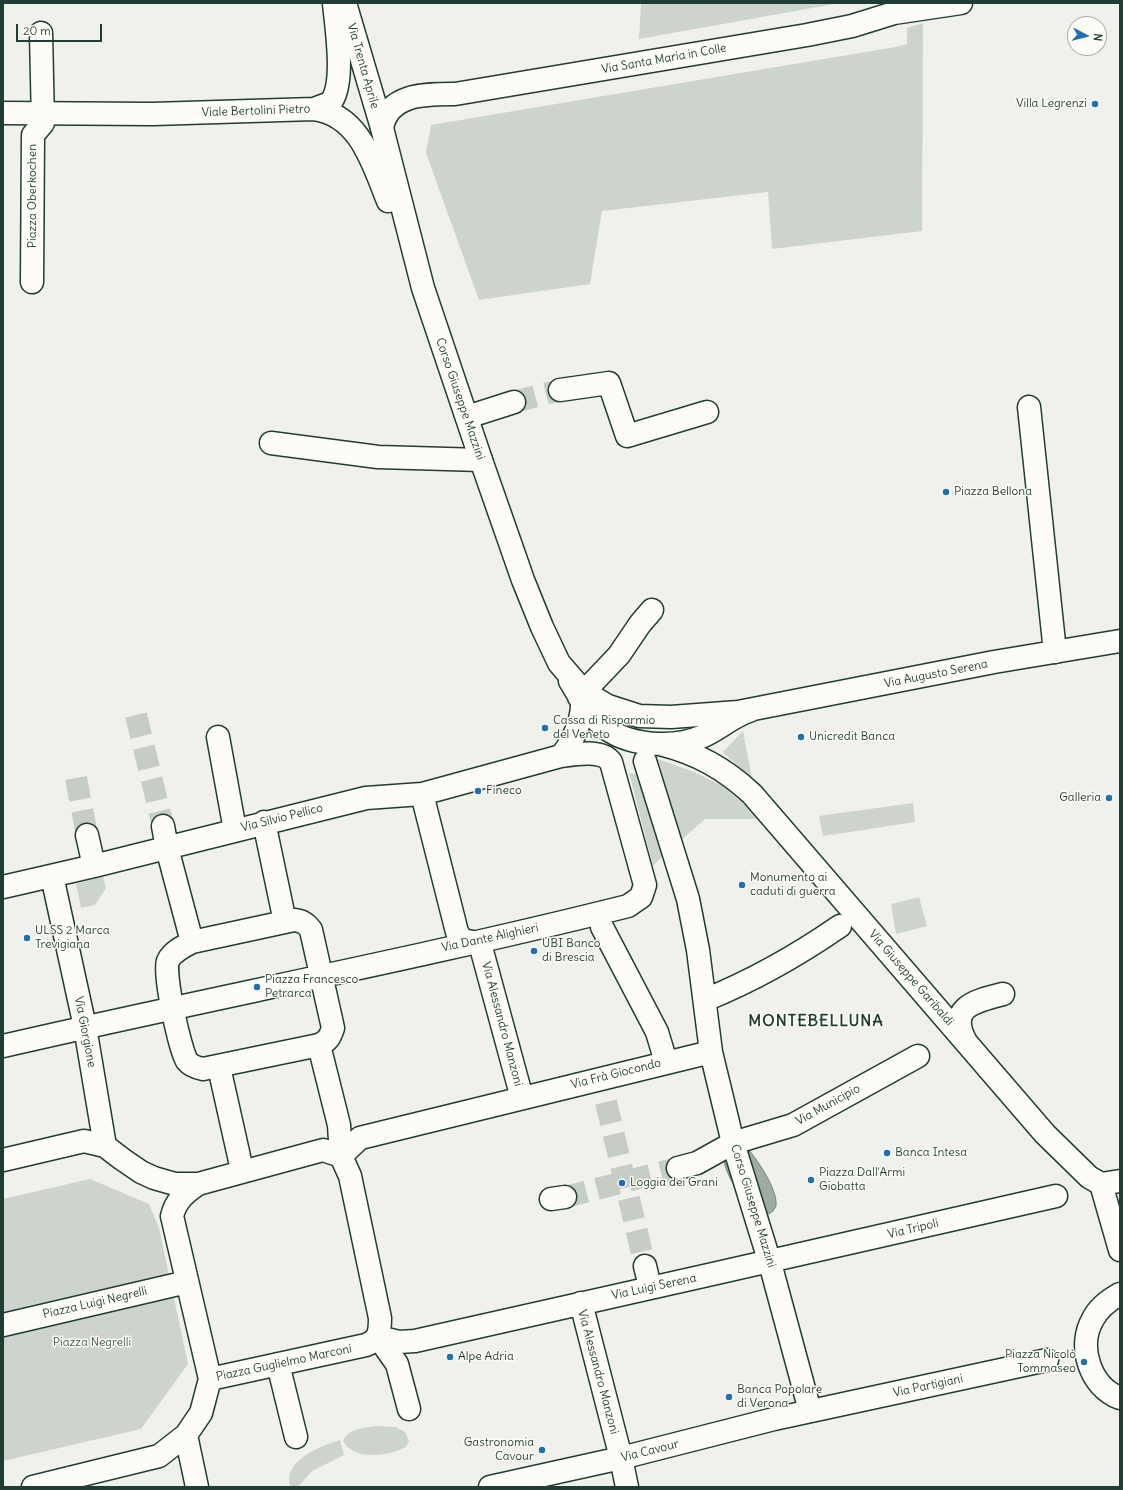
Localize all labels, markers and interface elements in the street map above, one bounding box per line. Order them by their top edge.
scale bar [18,16,104,42]
north arrow [1067,16,1107,56]
street label: Via Trenta Aprile [344,22,382,110]
text: 20 m [23,23,51,38]
text: N [1091,33,1105,42]
street label: Via Santa Maria in Colle [600,41,728,77]
place label: Villa Legrenzi [1016,97,1087,111]
marker: Villa Legrenzi [1090,99,1100,109]
street label: Viale Bertolini Pietro [201,102,311,120]
street label: Piazza Oberkochen [26,144,40,248]
street label: Corso Giuseppe Mazzini [432,336,488,462]
place label: Piazza Bellona [954,485,1032,499]
marker: Piazza Bellona [941,487,951,497]
street label: Via Augusto Serena [883,657,989,691]
place label: Cassa di Risparmio del Veneto [553,714,655,742]
marker: Cassa di Risparmio del Veneto [540,723,550,733]
place label: Unicredit Banca [809,730,895,744]
marker: Unicredit Banca [796,732,806,742]
place label: Fineco [486,784,522,798]
marker: Fineco [473,786,483,796]
place label: Galleria [1059,791,1101,805]
marker: Galleria [1104,793,1114,803]
street label: Via Silvio Pellico [239,801,325,835]
place label: Monumento ai caduti di guerra [750,871,836,899]
marker: Monumento ai caduti di guerra [737,880,747,890]
street label: Via Dante Alighieri [440,921,540,955]
place label: ULSS 2 Marca Trevigiana [35,924,110,952]
street label: Via Giuseppe Garibaldi [865,927,957,1029]
marker: ULSS 2 Marca Trevigiana [22,933,32,943]
place label: UBI Banco di Brescia [542,937,600,965]
marker: UBI Banco di Brescia [529,946,539,956]
street label: Via Alessandro Manzoni [478,960,526,1088]
place label: Piazza Francesco Petrarca [265,973,358,1001]
marker: Piazza Francesco Petrarca [252,982,262,992]
street label: Via Giorgione [71,995,99,1069]
district label: MONTEBELLUNA [748,1011,884,1031]
street label: Via Frà Giocondo [570,1056,662,1092]
street label: Via Municipio [793,1081,863,1129]
street label: Corso Giuseppe Mazzini [727,1143,779,1269]
place label: Banca Intesa [895,1146,967,1160]
marker: Banca Intesa [882,1148,892,1158]
place label: Piazza Dall'Armi Giobatta [819,1166,905,1194]
marker: Piazza Dall'Armi Giobatta [806,1175,816,1185]
place label: Loggia dei Grani [630,1176,718,1190]
marker: Loggia dei Grani [617,1178,627,1188]
street label: Via Tripoli [886,1216,940,1242]
street label: Via Luigi Serena [610,1271,698,1303]
street label: Piazza Luigi Negrelli [41,1284,149,1322]
street label: Via Alessandro Manzoni [574,1308,622,1436]
park label: Piazza Negrelli [53,1336,131,1350]
street label: Piazza Guglielmo Marconi [215,1342,353,1384]
place label: Piazza Nicolò Tommaseo [1005,1348,1076,1376]
place label: Alpe Adria [458,1350,514,1364]
marker: Alpe Adria [445,1352,455,1362]
marker: Piazza Nicolò Tommaseo [1079,1357,1089,1367]
street label: Via Partigiani [892,1372,964,1400]
place label: Banca Popolare di Verona [737,1383,822,1411]
marker: Banca Popolare di Verona [724,1392,734,1402]
place label: Gastronomia Cavour [464,1436,534,1464]
street label: Via Cavour [620,1437,680,1465]
marker: Gastronomia Cavour [537,1445,547,1455]

